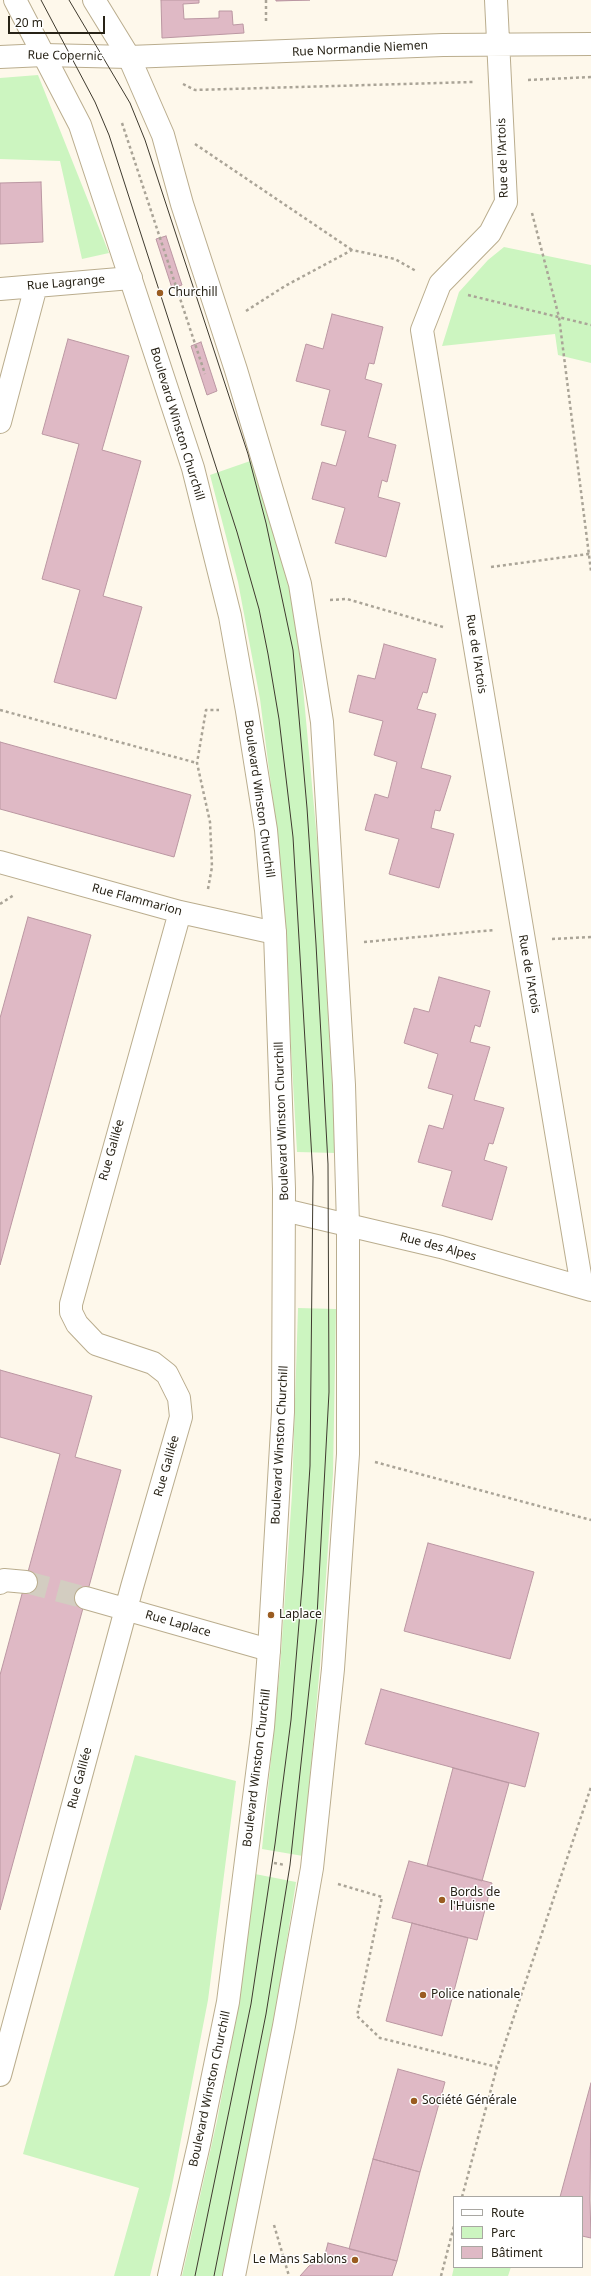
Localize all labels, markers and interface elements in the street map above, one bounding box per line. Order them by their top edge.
scale bar [10,8,107,34]
text: 20 m [15,14,43,31]
street label: Rue Normandie Niemen [292,38,428,60]
street label: Rue Copernic [27,48,103,64]
street label: Rue de l'Artois [494,118,512,198]
street label: Rue Lagrange [26,272,106,294]
place label: Churchill [168,286,218,300]
marker: Churchill [155,288,165,298]
street label: Boulevard Winston Churchill [147,346,207,502]
street label: Rue de l'Artois [463,613,489,695]
street label: Boulevard Winston Churchill [241,719,277,879]
street label: Rue Flammarion [90,881,184,919]
street label: Rue de l'Artois [515,933,543,1015]
street label: Boulevard Winston Churchill [272,1041,292,1201]
street label: Rue Galilée [96,1118,128,1182]
street label: Rue des Alpes [398,1230,478,1264]
street label: Boulevard Winston Churchill [269,1365,291,1525]
street label: Rue Galilée [151,1434,183,1498]
street label: Rue Laplace [144,1608,212,1640]
place label: Laplace [279,1608,322,1622]
marker: Laplace [266,1610,276,1620]
street label: Boulevard Winston Churchill [240,1688,274,1848]
street label: Rue Galilée [65,1746,95,1810]
place label: Bords de l'Huisne [450,1886,500,1914]
marker: Bords de l'Huisne [437,1895,447,1905]
place label: Police nationale [431,1988,520,2002]
marker: Police nationale [418,1990,428,2000]
street label: Boulevard Winston Churchill [186,2010,234,2168]
place label: Société Générale [422,2094,517,2108]
marker: Société Générale [409,2096,419,2106]
legend [453,2196,583,2268]
text: Route [491,2204,524,2221]
text: Parc [491,2224,515,2241]
text: Bâtiment [491,2244,543,2261]
place label: Le Mans Sablons [253,2253,347,2267]
marker: Le Mans Sablons [350,2255,360,2265]

